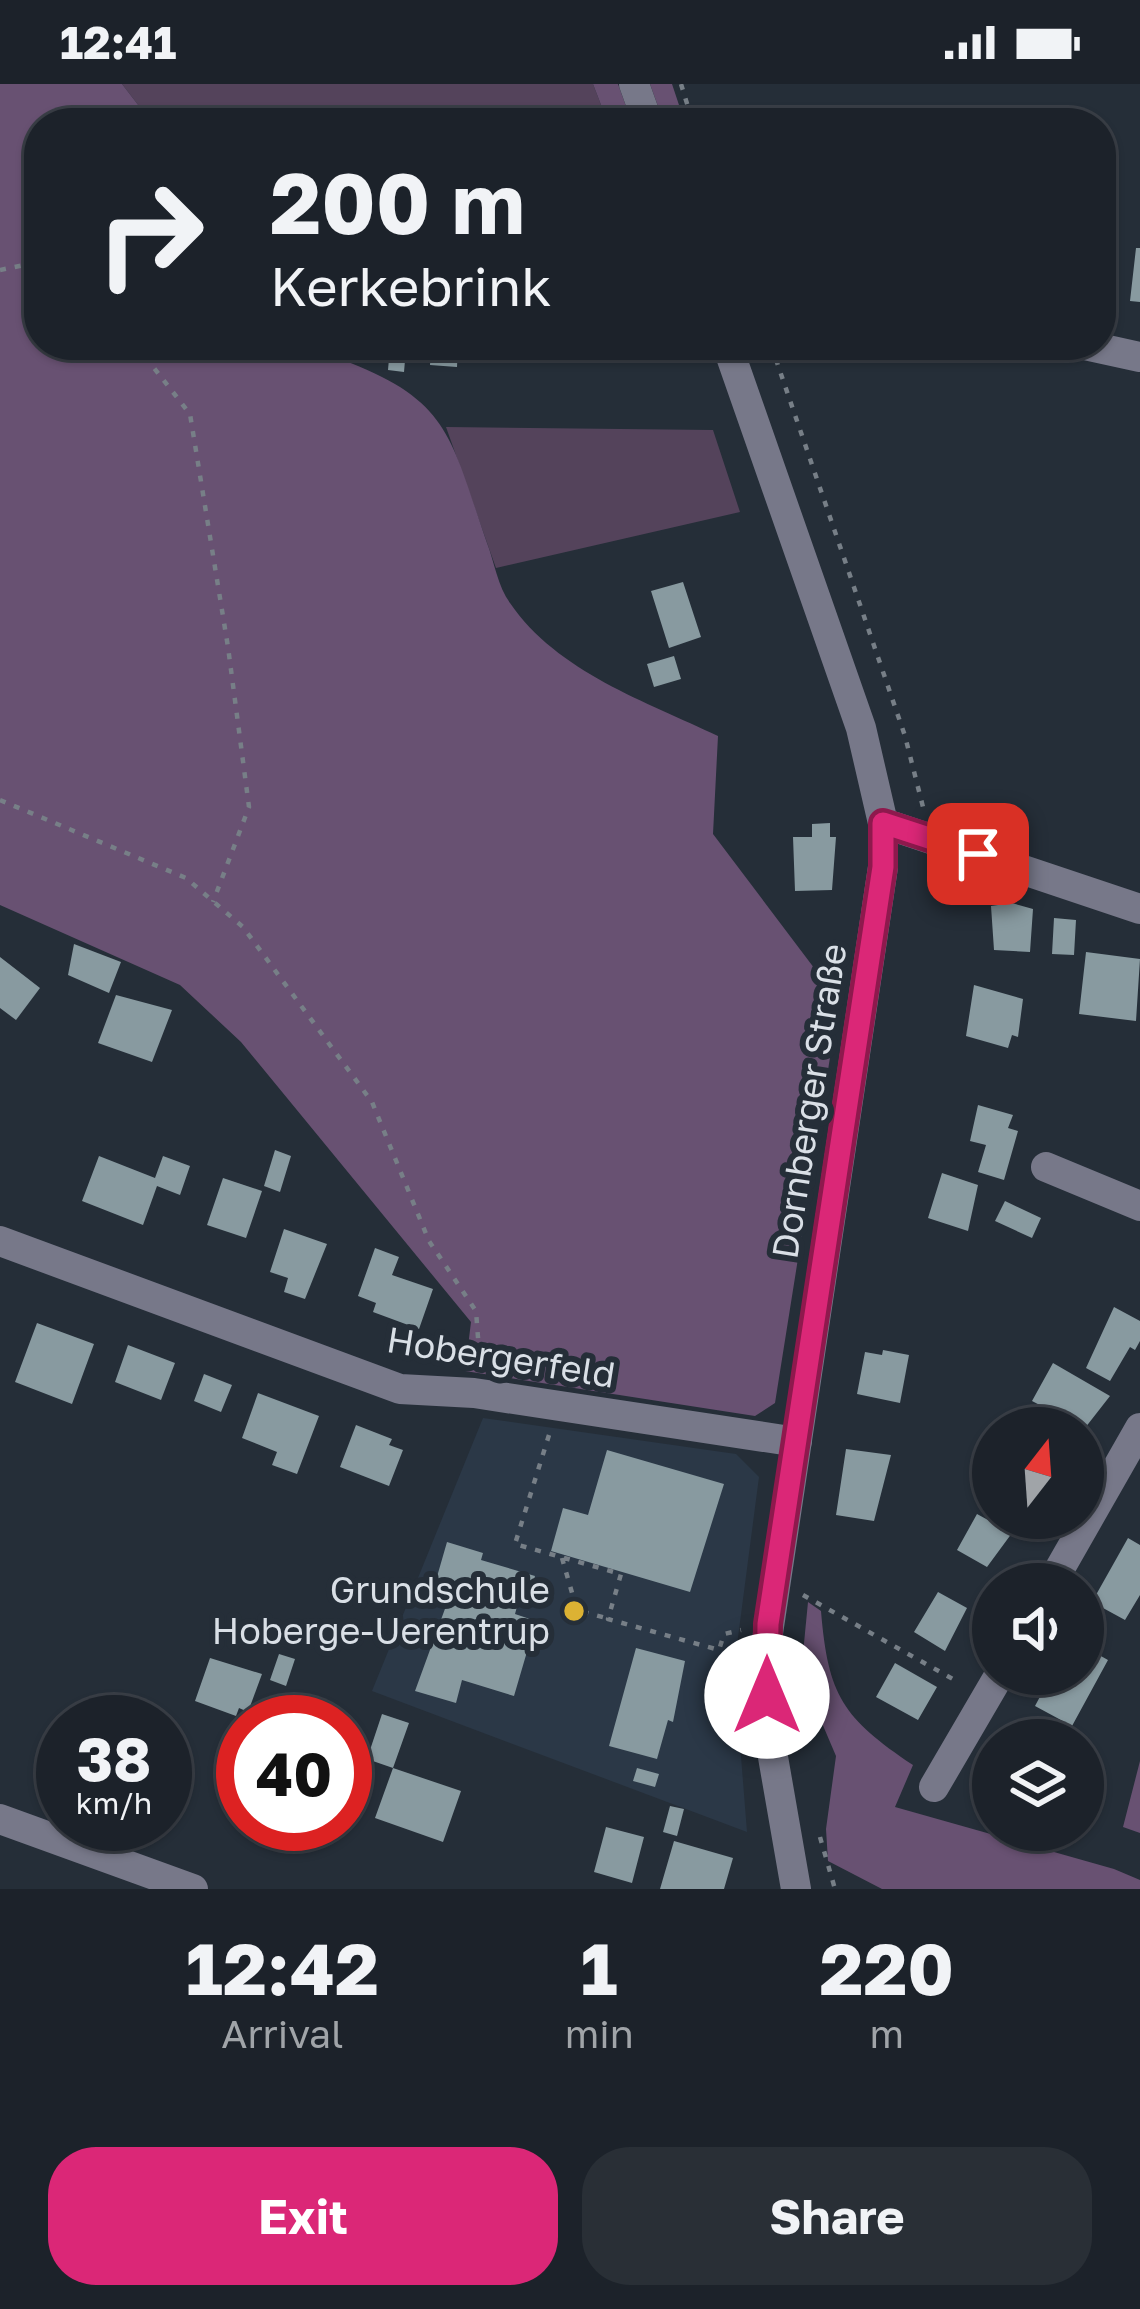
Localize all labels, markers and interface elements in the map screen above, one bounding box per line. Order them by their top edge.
text: 12:41 [60,15,176,69]
text: 200 m [270,152,525,252]
icon: right [72,156,228,312]
text: Kerkebrink [270,253,552,318]
pin [927,803,1029,905]
icon: arrive [945,821,1011,887]
street label: Dornberger Straße [762,940,855,1261]
street label: Hobergerfeld [384,1317,618,1396]
north arrow [972,1407,1104,1539]
map controls [972,1407,1104,1851]
button: sound [972,1563,1104,1695]
place label: Grundschule Hoberge-Uerentrup [212,1568,550,1652]
marker: Grundschule Hoberge-Uerentrup [561,1598,587,1624]
position arrow [704,1633,830,1759]
speed limit sign: 40 [216,1695,372,1851]
button: layers [972,1719,1104,1851]
text: 38 [76,1722,151,1794]
text: km/h [76,1785,152,1821]
text: 12:42 [186,1924,379,2011]
text: 1 [581,1924,618,2011]
text: 220 [820,1924,954,2011]
text: Arrival [221,2010,343,2057]
text: min [565,2010,634,2057]
text: m [870,2010,904,2057]
button: Exit [48,2147,558,2285]
button: Share [582,2147,1092,2285]

